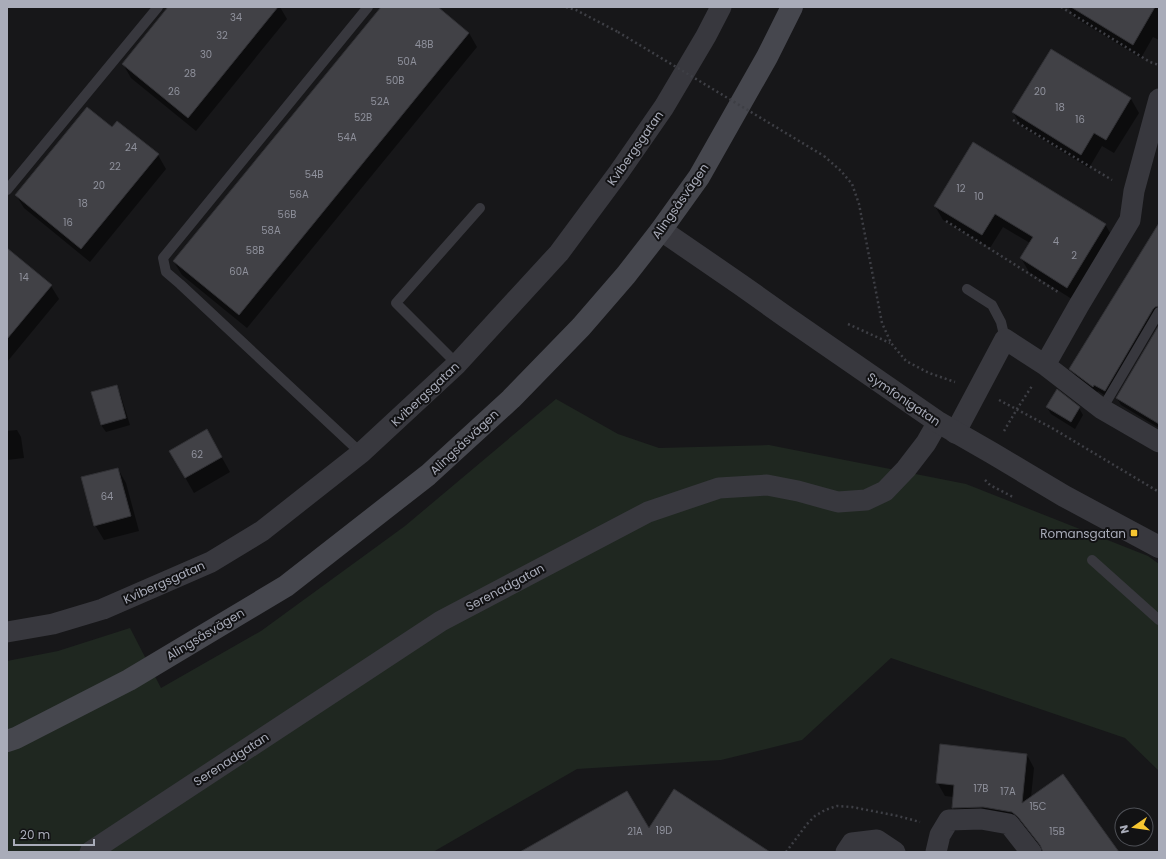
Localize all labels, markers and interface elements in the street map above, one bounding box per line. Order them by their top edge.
house number: 34 [230,10,242,25]
house number: 32 [216,28,228,43]
house number: 48B [415,37,433,52]
house number: 30 [200,47,212,62]
house number: 50A [397,54,417,69]
house number: 28 [184,66,196,81]
house number: 50B [386,73,404,88]
house number: 26 [168,84,180,99]
house number: 20 [1034,84,1046,99]
house number: 52A [371,94,390,109]
house number: 18 [1055,100,1065,115]
street label: Kvibergsgatan [603,107,667,189]
house number: 52B [354,110,372,125]
house number: 16 [1075,112,1085,127]
house number: 54A [337,130,357,145]
house number: 24 [125,140,137,155]
house number: 22 [109,159,121,174]
street label: Alingsåsvägen [648,160,712,242]
house number: 54B [305,167,323,182]
house number: 20 [93,178,105,193]
house number: 12 [957,181,966,196]
house number: 56A [289,187,309,202]
house number: 10 [974,189,984,204]
house number: 18 [78,196,88,211]
house number: 56B [278,207,296,222]
house number: 16 [63,215,73,230]
house number: 58A [261,223,281,238]
house number: 4 [1053,234,1059,249]
house number: 58B [246,243,264,258]
house number: 2 [1071,248,1077,263]
house number: 60A [229,264,249,279]
house number: 14 [19,270,29,285]
street label: Kvibergsgatan [387,358,463,430]
street label: Symfonigatan [864,368,944,430]
street label: Alingsåsvägen [426,406,502,478]
house number: 62 [191,447,203,462]
house number: 64 [101,489,113,504]
place label: Romansgatan [1040,525,1126,542]
marker: Romansgatan [1129,528,1139,538]
street label: Kvibergsgatan [120,556,208,608]
street label: Serenadgatan [463,559,547,615]
street label: Alingsåsvägen [163,604,247,664]
street label: Serenadgatan [190,728,272,790]
house number: 17B [974,781,988,796]
house number: 17A [1000,784,1016,799]
house number: 15C [1029,799,1047,814]
north arrow [1114,807,1154,847]
scale bar [14,821,94,847]
house number: 19D [656,823,672,838]
text: N [1116,823,1133,835]
house number: 21A [627,824,643,839]
house number: 15B [1049,824,1065,839]
text: 20 m [20,826,50,843]

